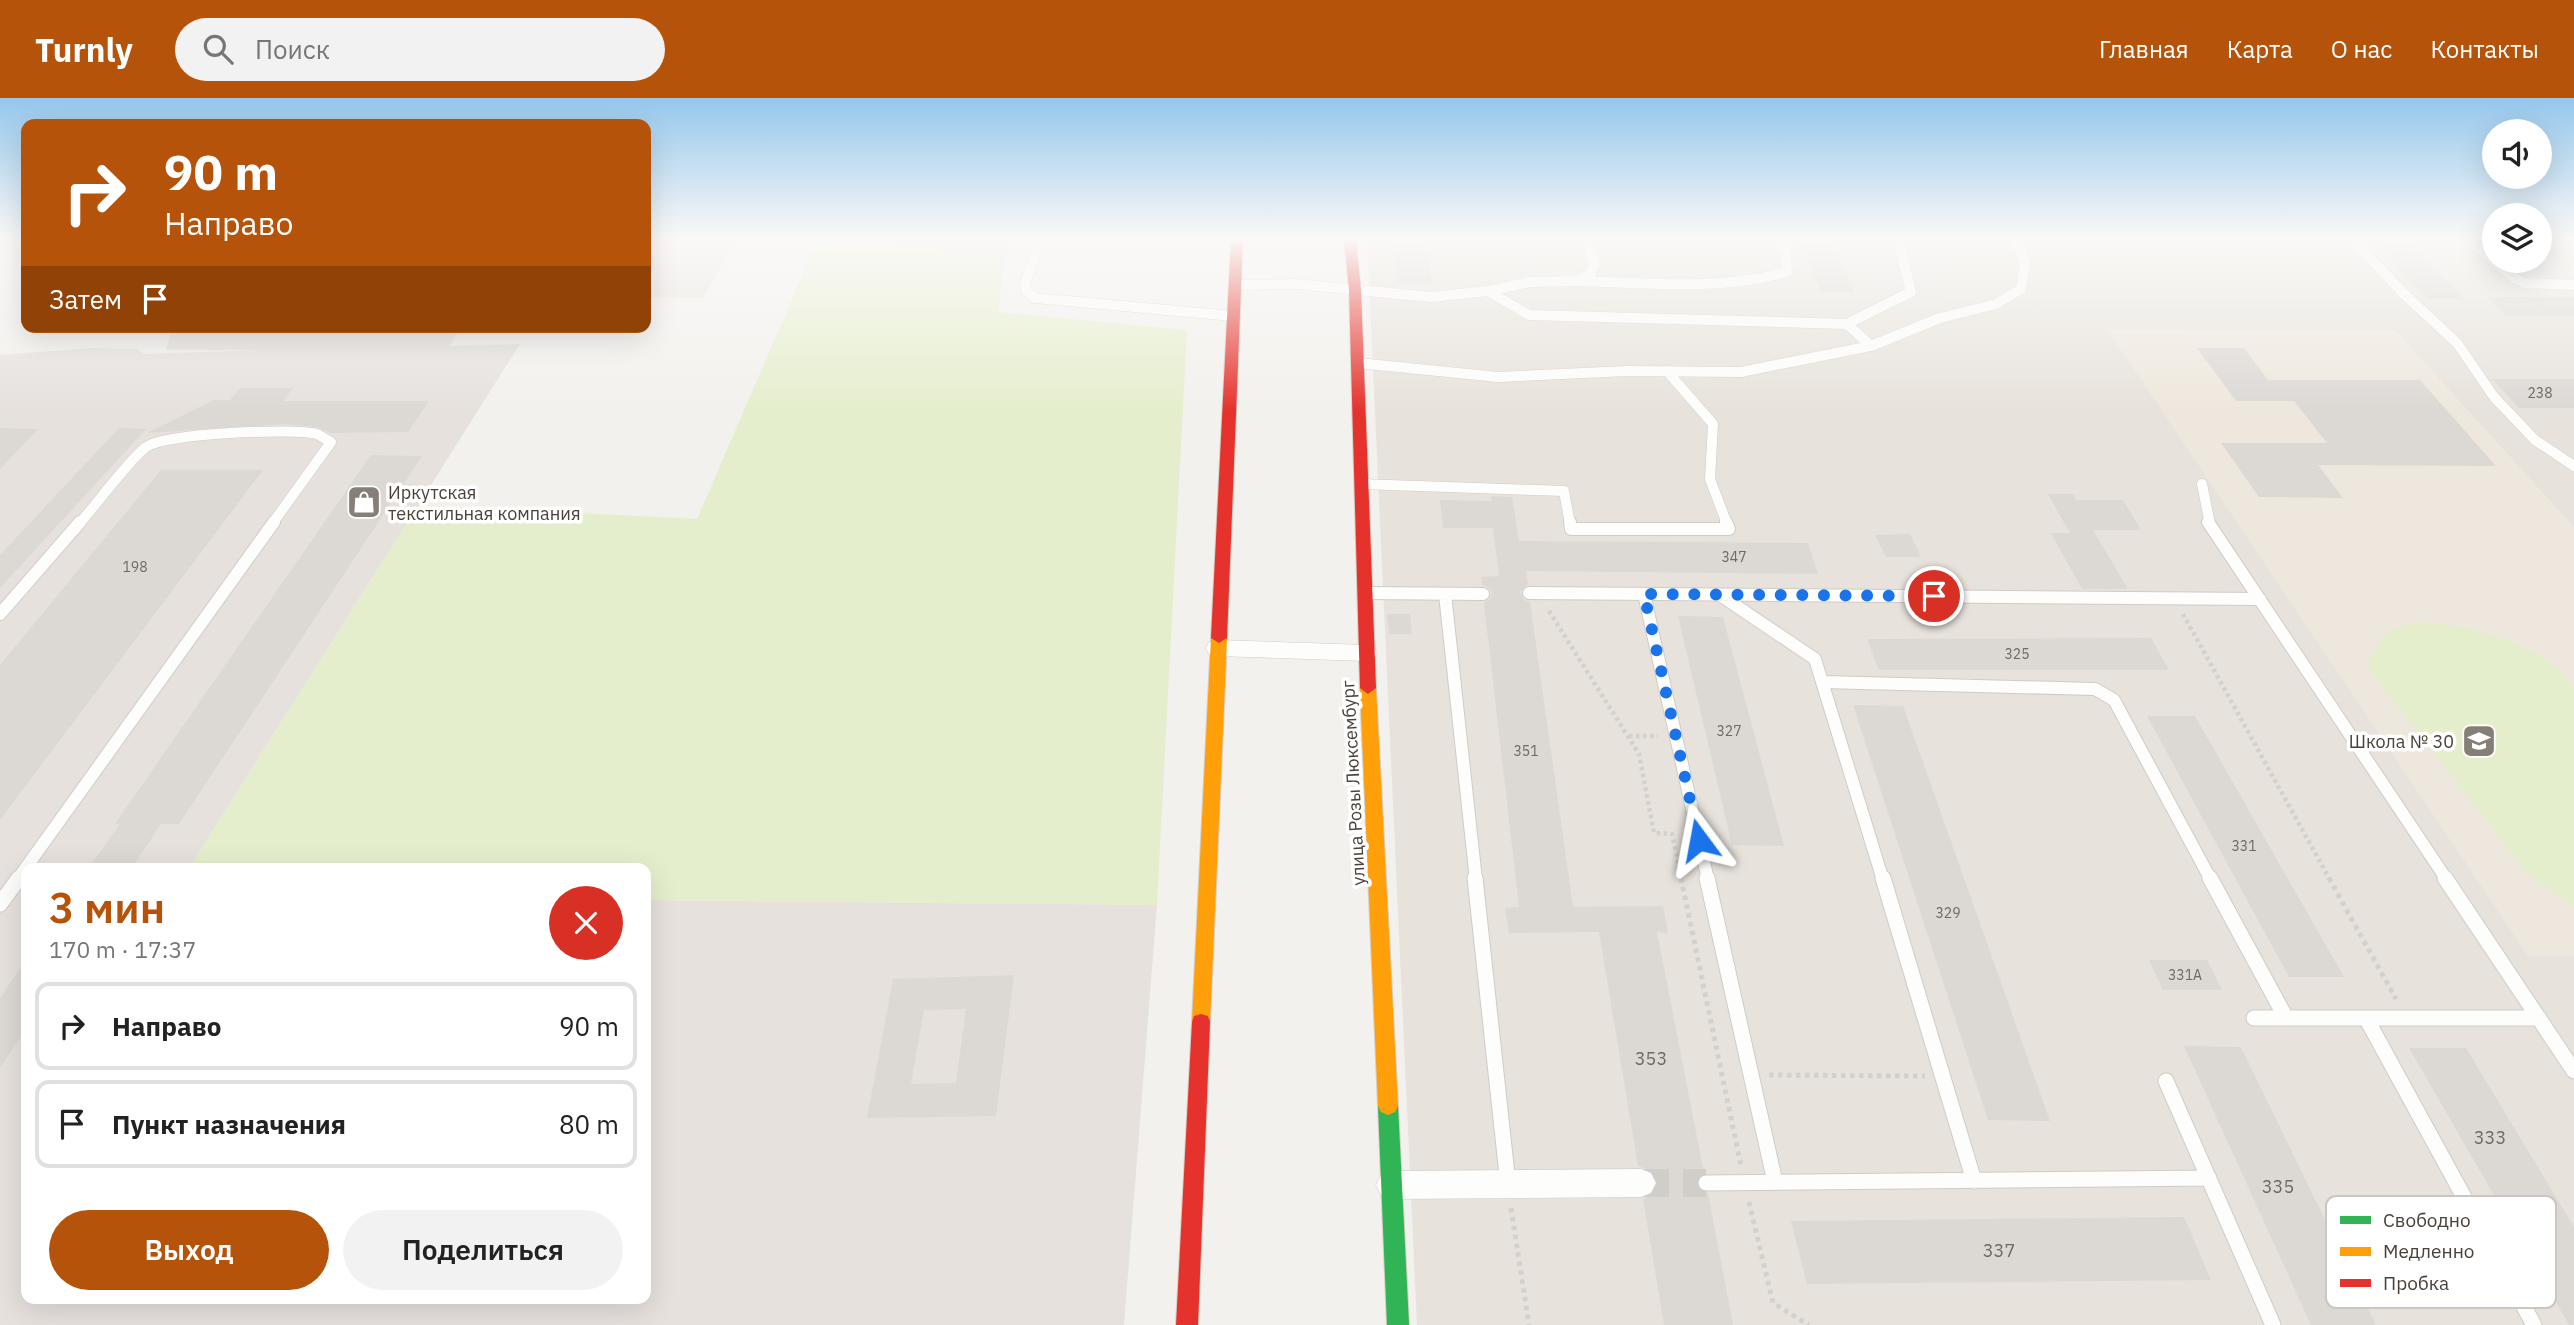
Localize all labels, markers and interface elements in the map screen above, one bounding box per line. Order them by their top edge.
search box [175,18,665,81]
text: Turnly [35,28,133,71]
icon: search [199,30,237,68]
text: Поиск [255,32,330,66]
text: Главная [2099,33,2189,65]
text: Карта [2227,33,2293,65]
text: О нас [2331,33,2392,65]
text: Контакты [2430,33,2539,65]
map controls [2482,119,2552,273]
button: sound [2482,119,2552,189]
text: 90 m [164,140,278,203]
icon: right [49,147,140,238]
text: Направо [164,202,293,244]
button: layers [2482,203,2552,273]
icon: arrive [136,280,174,318]
text: Затем [49,282,122,316]
house number: 238 [2527,384,2553,402]
place label: Иркутская текстильная компания [388,481,581,525]
shop icon: Иркутская текстильная компания [345,483,383,521]
house number: 347 [1721,548,1747,566]
house number: 198 [122,558,148,576]
pin [1904,566,1964,626]
icon: arrive [1915,577,1953,615]
house number: 325 [2004,645,2030,663]
street label: улица Розы Люксембург [1336,680,1370,886]
house number: 327 [1716,722,1742,740]
school or university icon: Школа № 30 [2460,722,2498,760]
place label: Школа № 30 [2349,730,2454,753]
house number: 351 [1513,742,1539,760]
position arrow [1662,803,1736,877]
house number: 331 [2231,837,2257,855]
text: 3 мин [49,880,165,935]
button: close [549,886,623,960]
house number: 329 [1935,904,1961,922]
text: 170 m · 17:37 [49,934,196,964]
house number: 331А [2168,966,2202,984]
icon: right [53,1007,91,1045]
text: Направо [112,1009,221,1043]
text: 90 m [559,1009,619,1043]
house number: 353 [1635,1047,1667,1070]
icon: arrive [53,1105,91,1143]
text: Пункт назначения [112,1107,346,1141]
text: 80 m [559,1107,619,1141]
house number: 333 [2474,1126,2506,1149]
house number: 335 [2262,1175,2294,1198]
legend [2326,1196,2556,1308]
text: Свободно [2383,1208,2471,1232]
button: Выход [49,1210,329,1290]
button: Поделиться [343,1210,623,1290]
house number: 337 [1983,1239,2015,1262]
text: Медленно [2383,1239,2474,1263]
text: Пробка [2383,1271,2449,1295]

